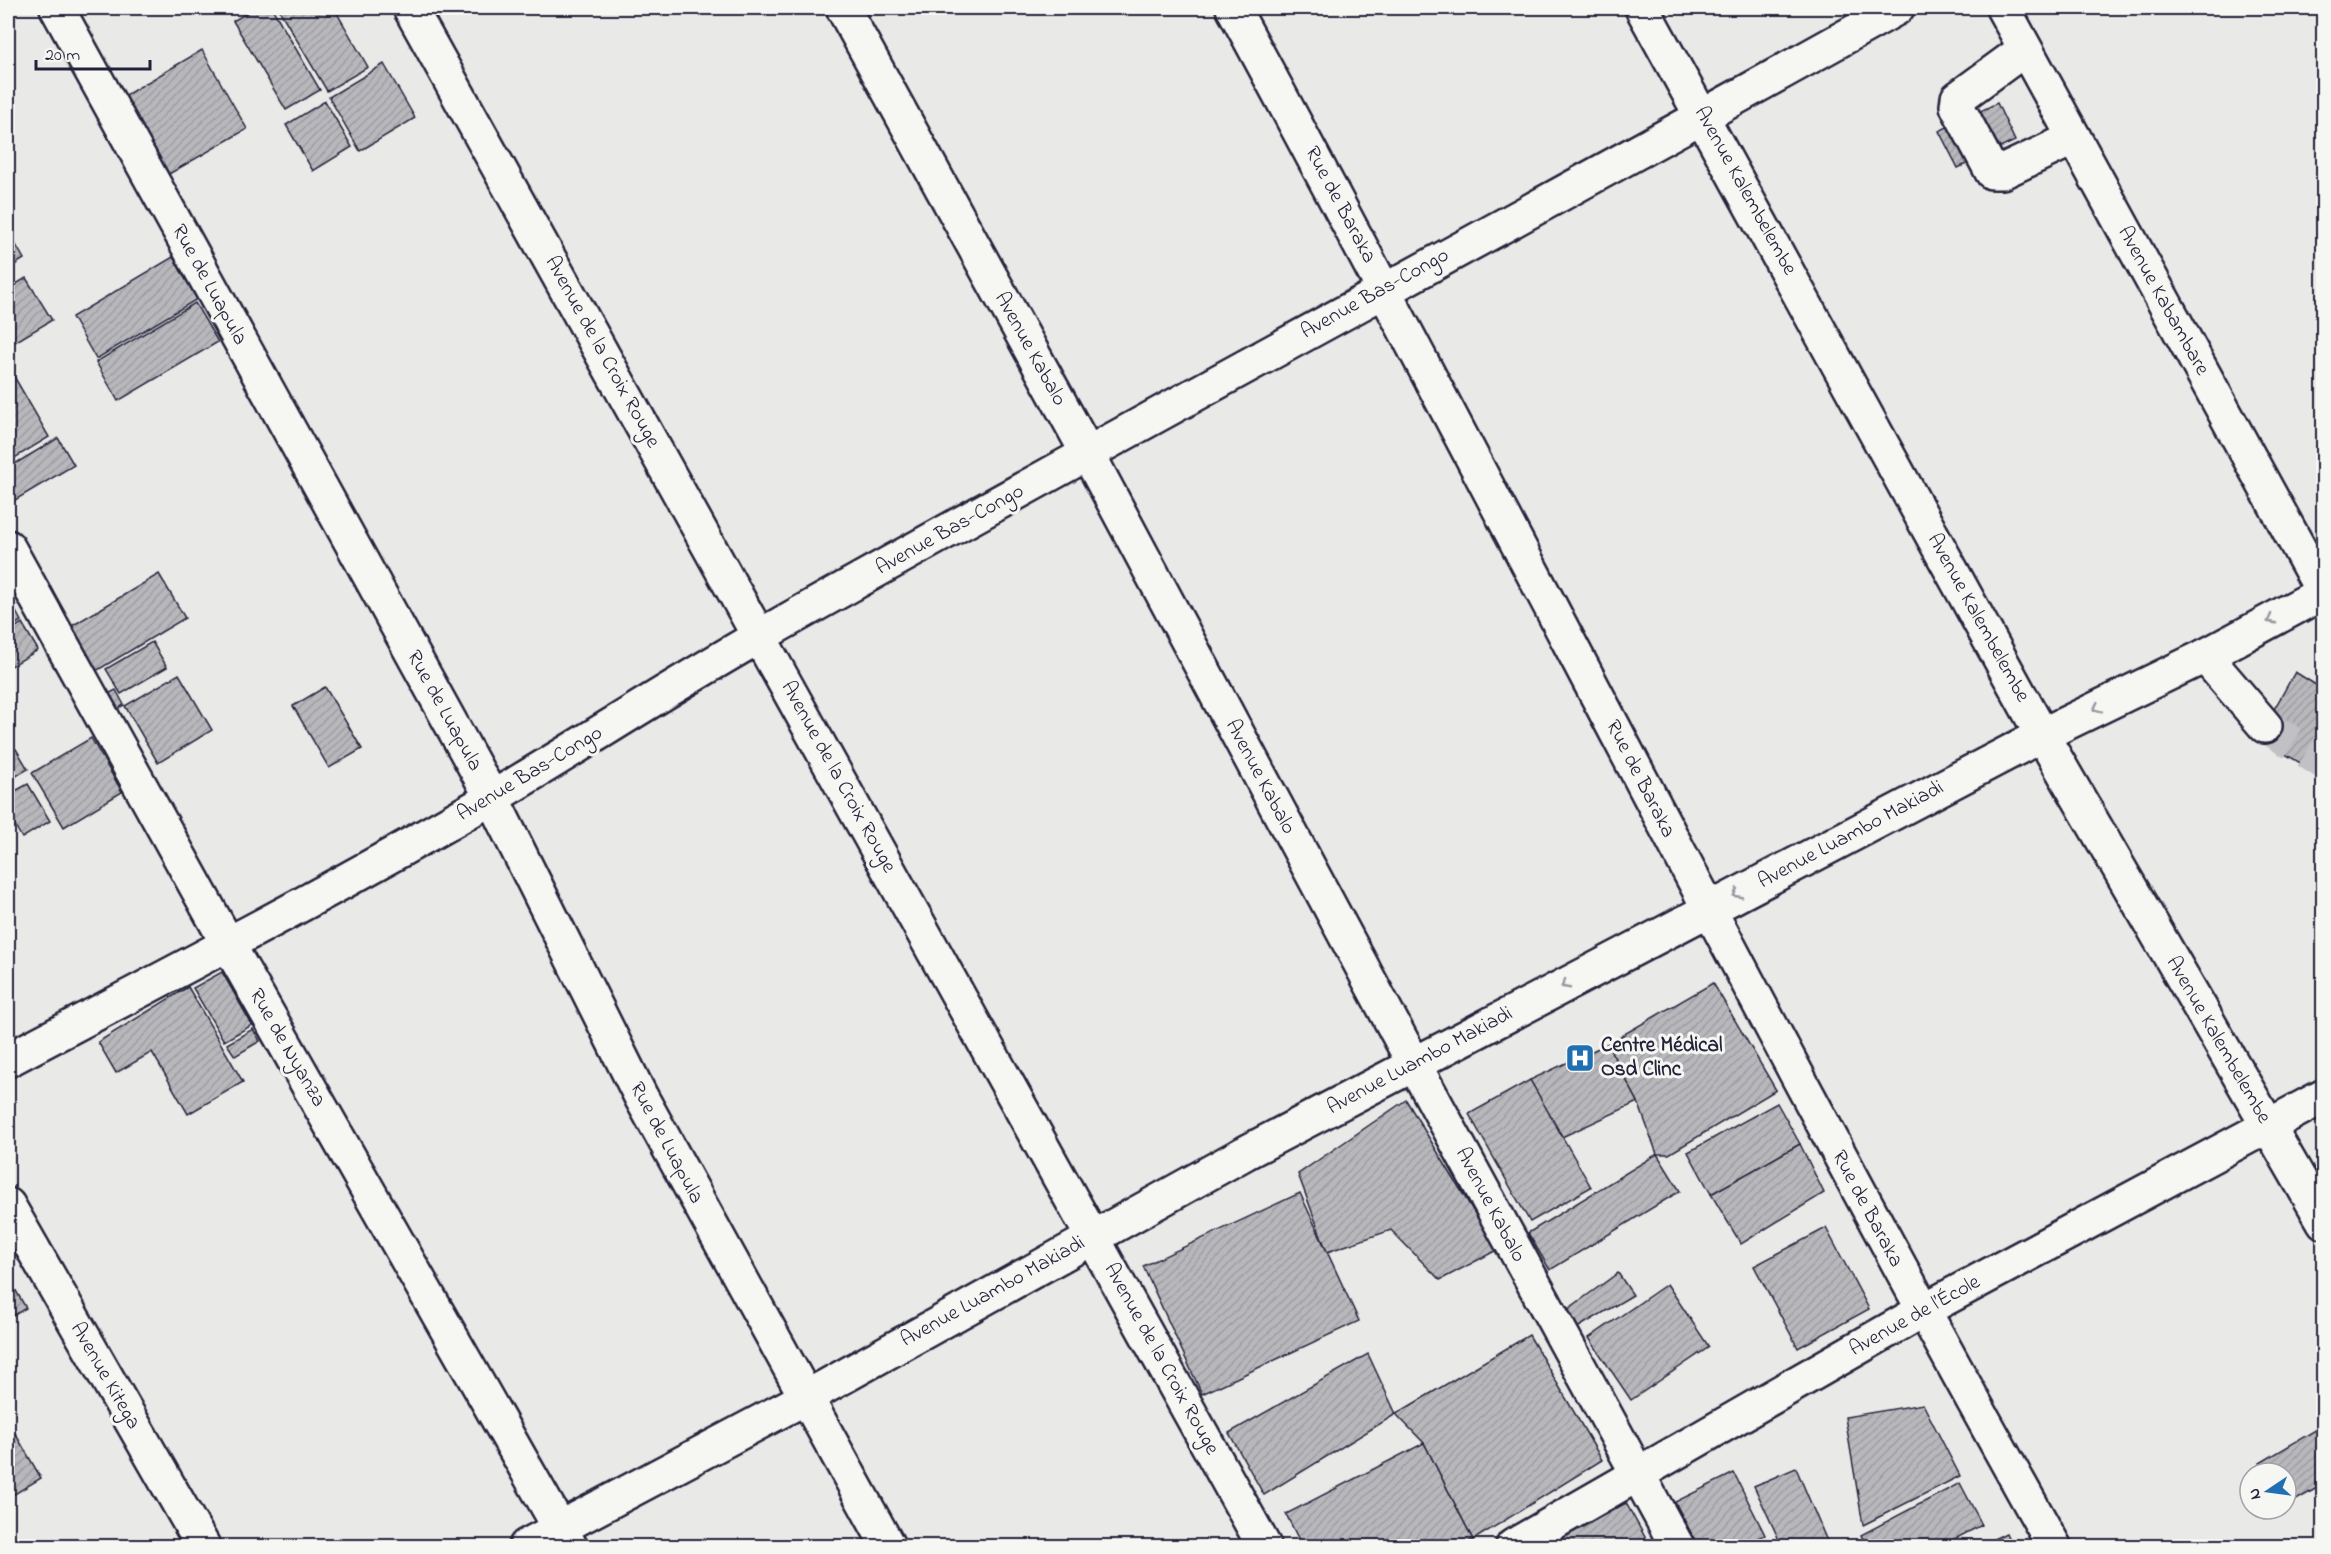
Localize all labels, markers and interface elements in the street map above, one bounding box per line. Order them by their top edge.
scale bar [36,33,150,71]
text: 20 m [45,43,80,69]
street label: Avenue Kalembelembe [1686,101,1804,281]
street label: Rue de Baraka [1297,141,1383,269]
street label: Rue de Luapula [163,219,255,351]
street label: Avenue Kabambare [2109,221,2217,382]
street label: Avenue Bas-Congo [1295,241,1456,349]
street label: Avenue de la Croix Rouge [535,251,668,455]
street label: Avenue Kabalo [986,286,1074,412]
street label: Avenue Bas-Congo [870,477,1031,585]
street label: Avenue Kalembelembe [1919,528,2037,708]
one-way arrow [2267,613,2277,624]
street label: Rue de Luapula [398,645,490,777]
street label: Avenue de la Croix Rouge [771,676,904,880]
one-way arrow [2093,701,2104,713]
street label: Avenue Kabalo [1217,714,1303,840]
street label: Rue de Baraka [1597,715,1683,843]
street label: Avenue Bas-Congo [451,719,610,831]
street label: Avenue Luambo Makiadi [1753,773,1949,897]
one-way arrow [1733,887,1744,898]
street label: Avenue Kalembelembe [2158,951,2279,1130]
one-way arrow [1560,978,1571,989]
street label: Rue de Nyanza [239,983,333,1114]
street label: Avenue Luambo Makiadi [1322,999,1518,1123]
place label: Centre Médical Osd Clinc [1601,1031,1723,1085]
hospital icon: Centre Médical Osd Clinc [1564,1042,1596,1074]
street label: Rue de Luapula [621,1077,711,1209]
street label: Avenue Kabalo [1447,1142,1533,1268]
street label: Rue de Baraka [1824,1145,1910,1273]
street label: Avenue Luambo Makiadi [895,1229,1091,1355]
street label: Avenue de la Croix Rouge [1094,1258,1227,1462]
street label: Avenue de l’École [1844,1267,1986,1364]
street label: Avenue Kitega [60,1317,148,1436]
north arrow [2238,1461,2298,1521]
text: N [2242,1486,2268,1502]

